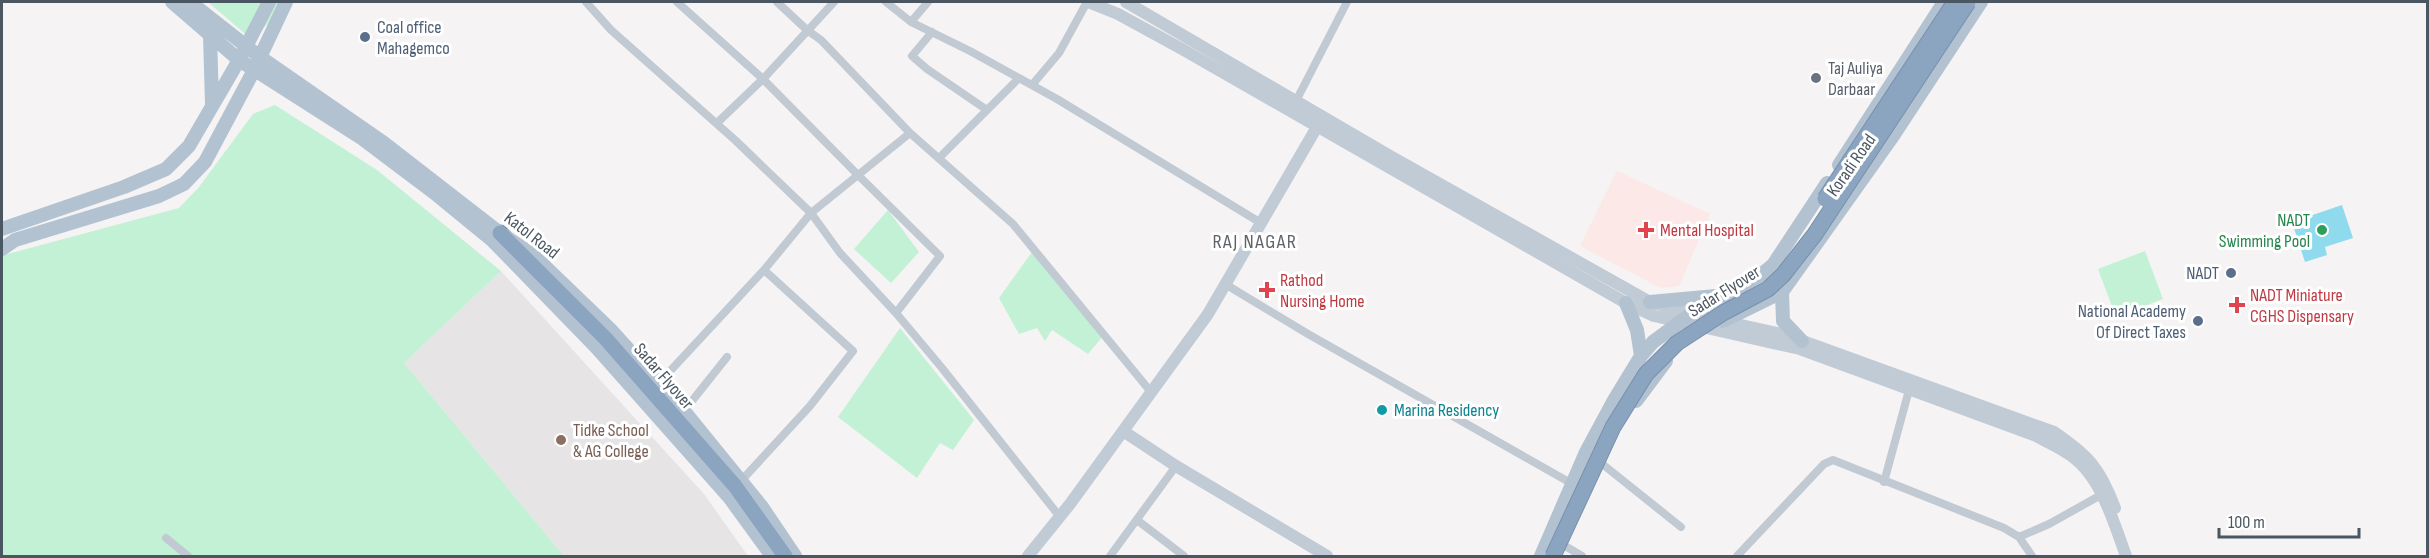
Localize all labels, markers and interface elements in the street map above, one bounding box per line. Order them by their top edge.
place label: Coal office Mahagemco [377,17,450,59]
marker: Coal office Mahagemco [358,30,372,44]
place label: Taj Auliya Darbaar [1828,58,1883,100]
marker: Taj Auliya Darbaar [1809,71,1823,85]
street label: Koradi Road [1823,130,1880,200]
street label: Katol Road [500,207,563,263]
place label: NADT Swimming Pool [2219,210,2310,252]
place label: Mental Hospital [1660,220,1754,241]
marker: Mental Hospital [1637,221,1655,239]
marker: NADT Swimming Pool [2315,223,2329,237]
district label: RAJ NAGAR [1212,230,1298,254]
street label: Sadar Flyover [1685,261,1764,322]
place label: NADT [2186,263,2219,284]
marker: NADT [2224,266,2238,280]
place label: Rathod Nursing Home [1280,270,1365,312]
marker: Rathod Nursing Home [1258,281,1276,299]
place label: NADT Miniature CGHS Dispensary [2250,285,2354,327]
marker: NADT Miniature CGHS Dispensary [2228,296,2246,314]
place label: National Academy Of Direct Taxes [2078,301,2186,343]
marker: National Academy Of Direct Taxes [2191,314,2205,328]
street label: Sadar Flyover [629,339,698,414]
place label: Marina Residency [1394,400,1499,421]
marker: Marina Residency [1375,403,1389,417]
place label: Tidke School & AG College [573,420,649,462]
marker: Tidke School & AG College [554,433,568,447]
scale bar [2219,501,2358,539]
text: 100 m [2228,512,2265,533]

